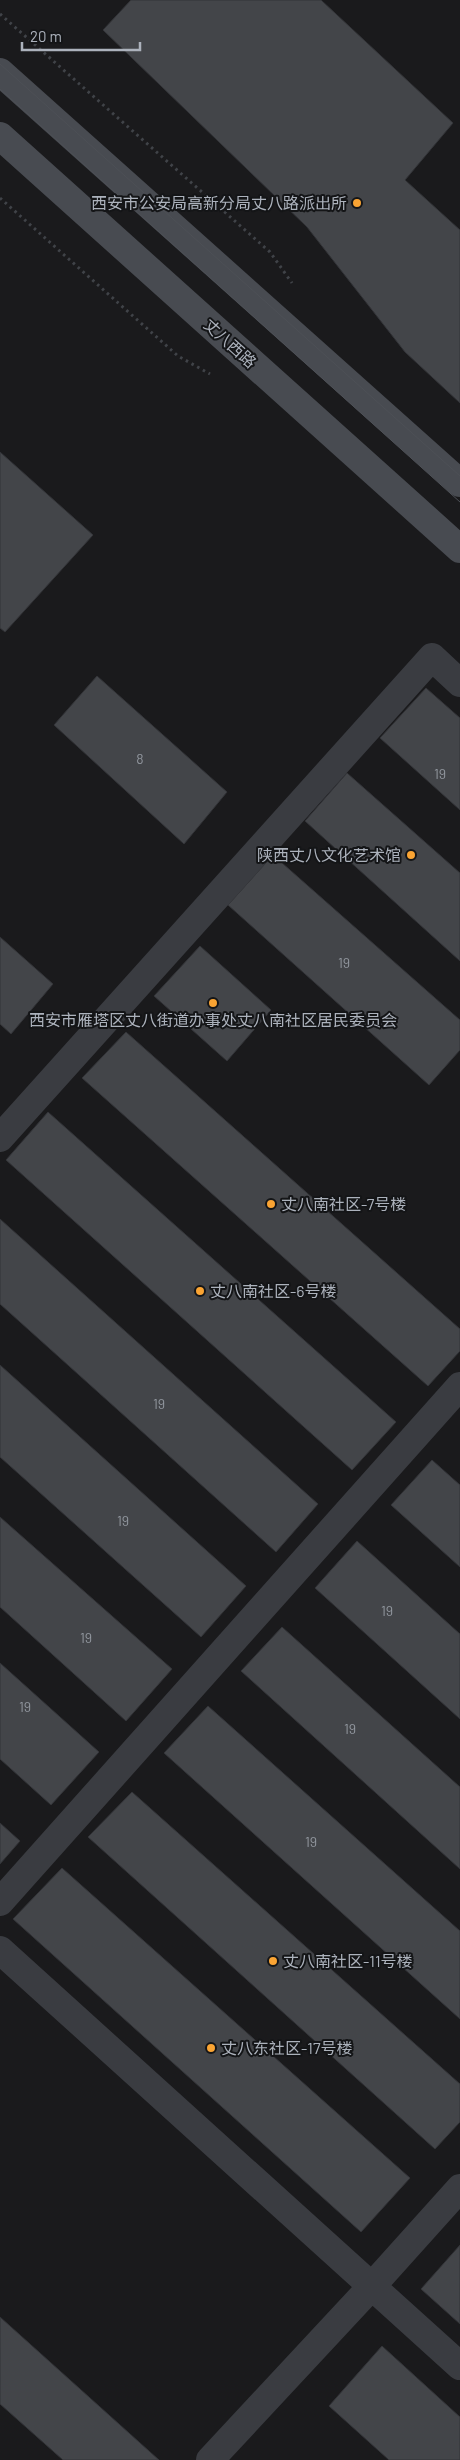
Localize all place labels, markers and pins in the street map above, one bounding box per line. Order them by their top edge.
place label: 西安市公安局高新分局丈八路派出所 [91,193,347,212]
marker: 西安市公安局高新分局丈八路派出所 [351,197,363,209]
place label: 陕西丈八文化艺术馆 [257,845,401,864]
marker: 陕西丈八文化艺术馆 [405,849,417,861]
marker: 西安市雁塔区丈八街道办事处丈八南社区居民委员会 [207,997,219,1009]
place label: 西安市雁塔区丈八街道办事处丈八南社区居民委员会 [29,1010,397,1029]
place label: 丈八南社区-7号楼 [281,1194,406,1213]
marker: 丈八南社区-7号楼 [265,1198,277,1210]
place label: 丈八南社区-6号楼 [210,1281,337,1300]
marker: 丈八南社区-6号楼 [194,1285,206,1297]
place label: 丈八南社区-11号楼 [283,1951,413,1970]
marker: 丈八南社区-11号楼 [267,1955,279,1967]
place label: 丈八东社区-17号楼 [221,2038,352,2057]
marker: 丈八东社区-17号楼 [205,2042,217,2054]

